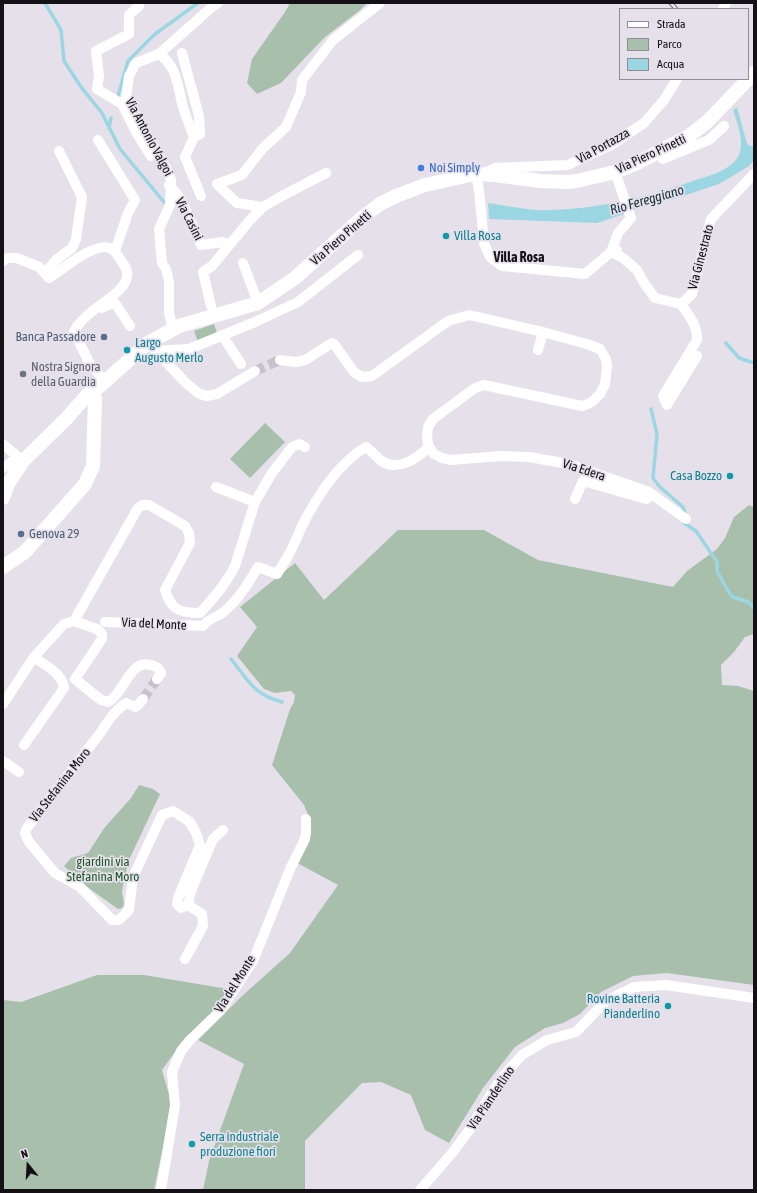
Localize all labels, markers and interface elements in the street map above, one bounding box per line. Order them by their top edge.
legend [619,8,749,80]
text: Strada [657,17,686,31]
text: Parco [657,37,682,51]
text: Acqua [657,57,684,71]
street label: Via Antonio Valgoi [122,95,176,179]
street label: Via Portazza [574,125,632,167]
street label: Via Piero Pinetti [613,131,689,177]
place label: Noi Simply [429,160,480,176]
marker: Noi Simply [416,163,426,173]
water label: Rio Fereggiano [608,181,686,219]
street label: Via Casini [172,195,206,243]
street label: Via Piero Pinetti [307,207,375,269]
street label: Via Ginestrato [685,223,717,291]
place label: Villa Rosa [454,228,501,244]
marker: Villa Rosa [441,231,451,241]
district label: Villa Rosa [494,250,544,266]
place label: Banca Passadore [15,329,96,345]
marker: Banca Passadore [99,332,109,342]
place label: Largo Augusto Merlo [135,335,203,366]
marker: Largo Augusto Merlo [122,345,132,355]
place label: Nostra Signora della Guardia [31,359,101,390]
marker: Nostra Signora della Guardia [18,369,28,379]
street label: Via Edera [560,456,608,484]
place label: Casa Bozzo [670,468,722,484]
marker: Casa Bozzo [725,471,735,481]
place label: Genova 29 [29,526,79,542]
marker: Genova 29 [16,529,26,539]
street label: Via del Monte [121,615,187,633]
street label: Via Stefanina Moro [26,745,94,825]
park label: giardini via Stefanina Moro [67,854,139,885]
street label: Via del Monte [211,952,259,1016]
place label: Rovine Batteria Pianderlino [587,991,660,1022]
marker: Rovine Batteria Pianderlino [663,1001,673,1011]
street label: Via Pianderlino [464,1063,518,1133]
place label: Serra industriale produzione fiori [200,1129,279,1160]
marker: Serra industriale produzione fiori [187,1139,197,1149]
north arrow [8,1145,48,1185]
text: N [19,1147,29,1160]

